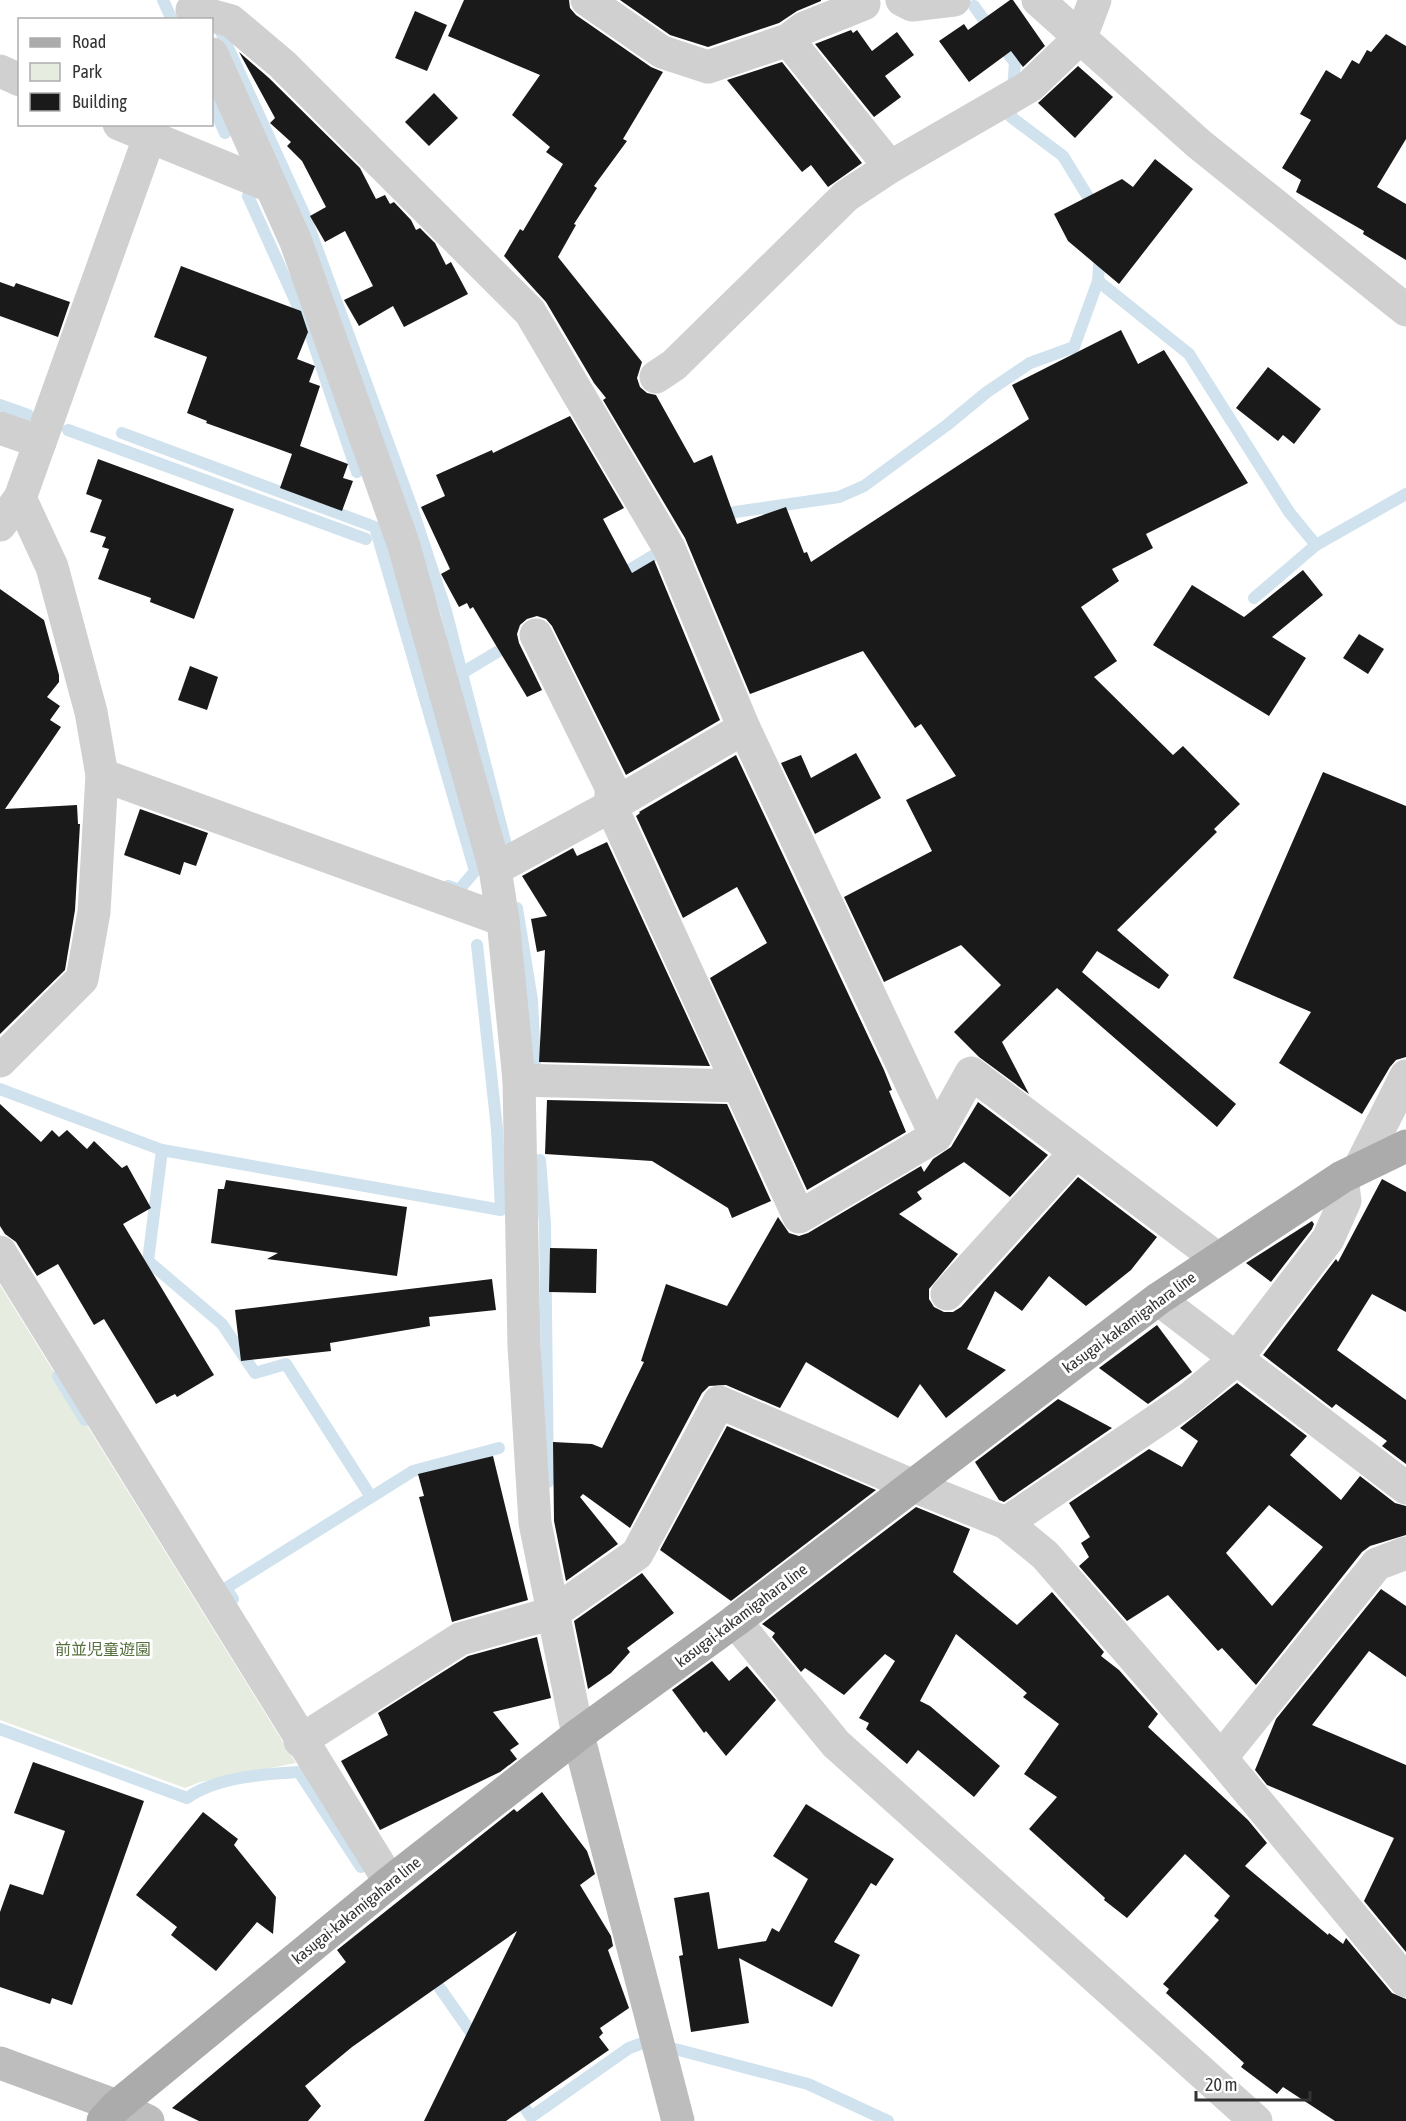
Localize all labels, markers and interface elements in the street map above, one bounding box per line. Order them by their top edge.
legend [18,18,213,126]
text: Road [72,31,106,52]
text: Park [72,61,102,82]
text: Building [72,91,127,112]
street label: kasugai-kakamigahara line [1059,1268,1200,1377]
street label: kasugai-kakamigahara line [672,1560,811,1671]
park label: 前並児童遊園 [55,1640,151,1658]
street label: kasugai-kakamigahara line [288,1853,424,1968]
scale bar [1196,2064,1310,2102]
text: 20 m [1205,2074,1237,2095]

